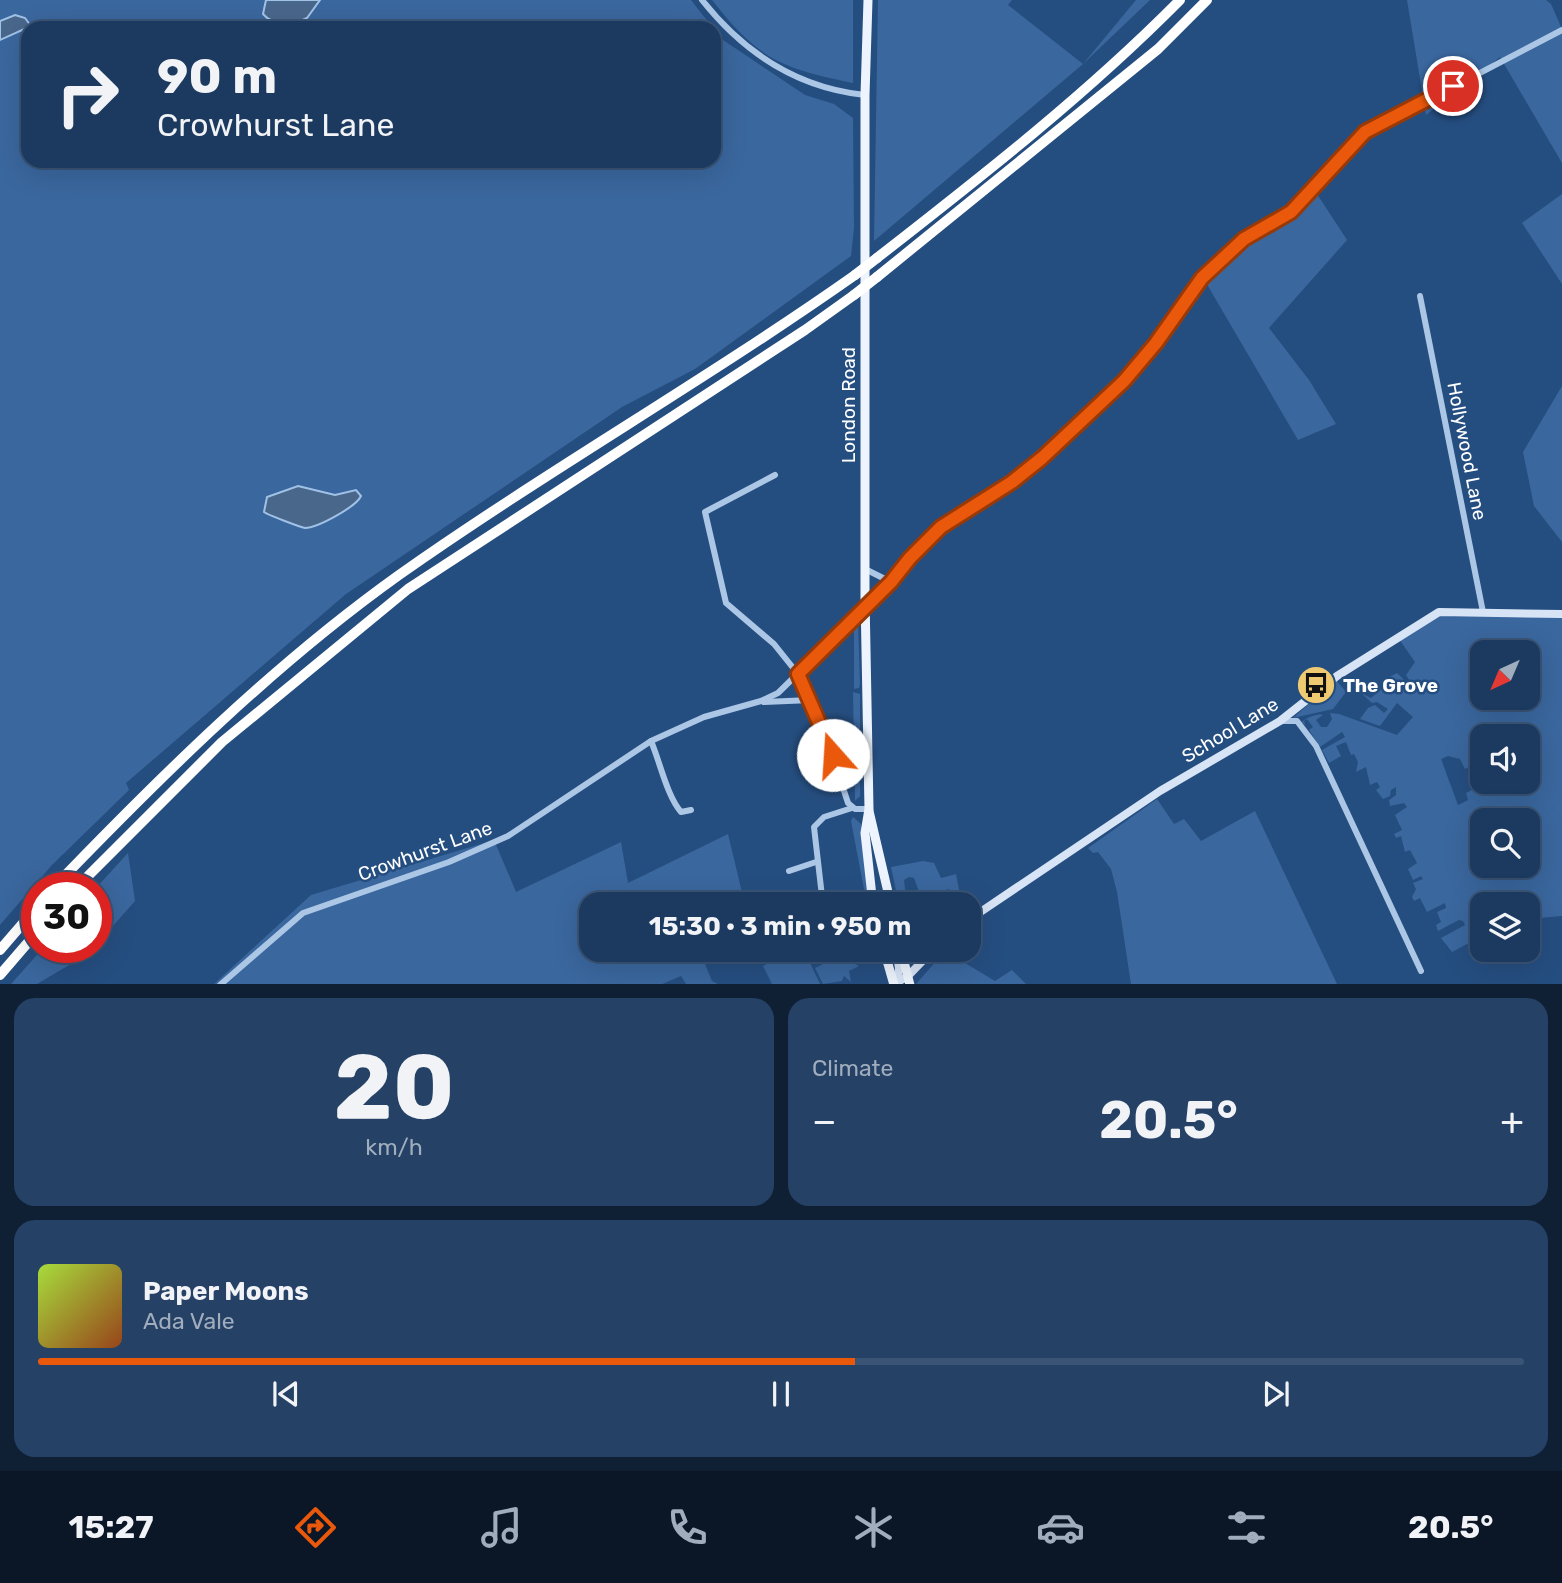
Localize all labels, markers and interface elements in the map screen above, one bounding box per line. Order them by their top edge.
text: 90 m [157,47,277,105]
icon: right [42,49,133,140]
pin [1423,56,1483,116]
icon: arrive [1434,67,1472,105]
text: Crowhurst Lane [157,106,394,144]
street label: London Road [837,347,860,463]
street label: Hollywood Lane [1442,380,1492,522]
north arrow [1470,640,1540,710]
map controls [1470,640,1540,962]
bus stop icon: The Grove [1295,664,1337,706]
place label: The Grove [1343,674,1438,697]
street label: School Lane [1178,692,1282,768]
position arrow [796,718,870,792]
button: sound [1470,724,1540,794]
button: search [1470,808,1540,878]
street label: Crowhurst Lane [355,816,495,886]
speed limit sign: 30 [21,872,112,963]
button: layers [1470,892,1540,962]
text: 15:30 · 3 min · 950 m [649,911,911,942]
text: 20 [333,1033,455,1141]
text: Climate [812,1054,893,1082]
text: 20.5° [1099,1089,1238,1151]
text: − [812,1098,837,1144]
text: + [1500,1098,1524,1144]
text: km/h [365,1133,423,1161]
text: Paper Moons [143,1276,309,1307]
text: Ada Vale [143,1307,235,1335]
icon: previous [267,1375,305,1413]
icon: pause [762,1375,800,1413]
icon: next [1257,1375,1295,1413]
icon: directions [291,1503,340,1552]
icon: music [477,1503,526,1552]
icon: phone [663,1503,712,1552]
icon: climate [849,1503,898,1552]
icon: car [1036,1503,1085,1552]
icon: filters [1222,1503,1271,1552]
text: 15:27 [69,1508,154,1546]
text: 20.5° [1408,1508,1493,1546]

